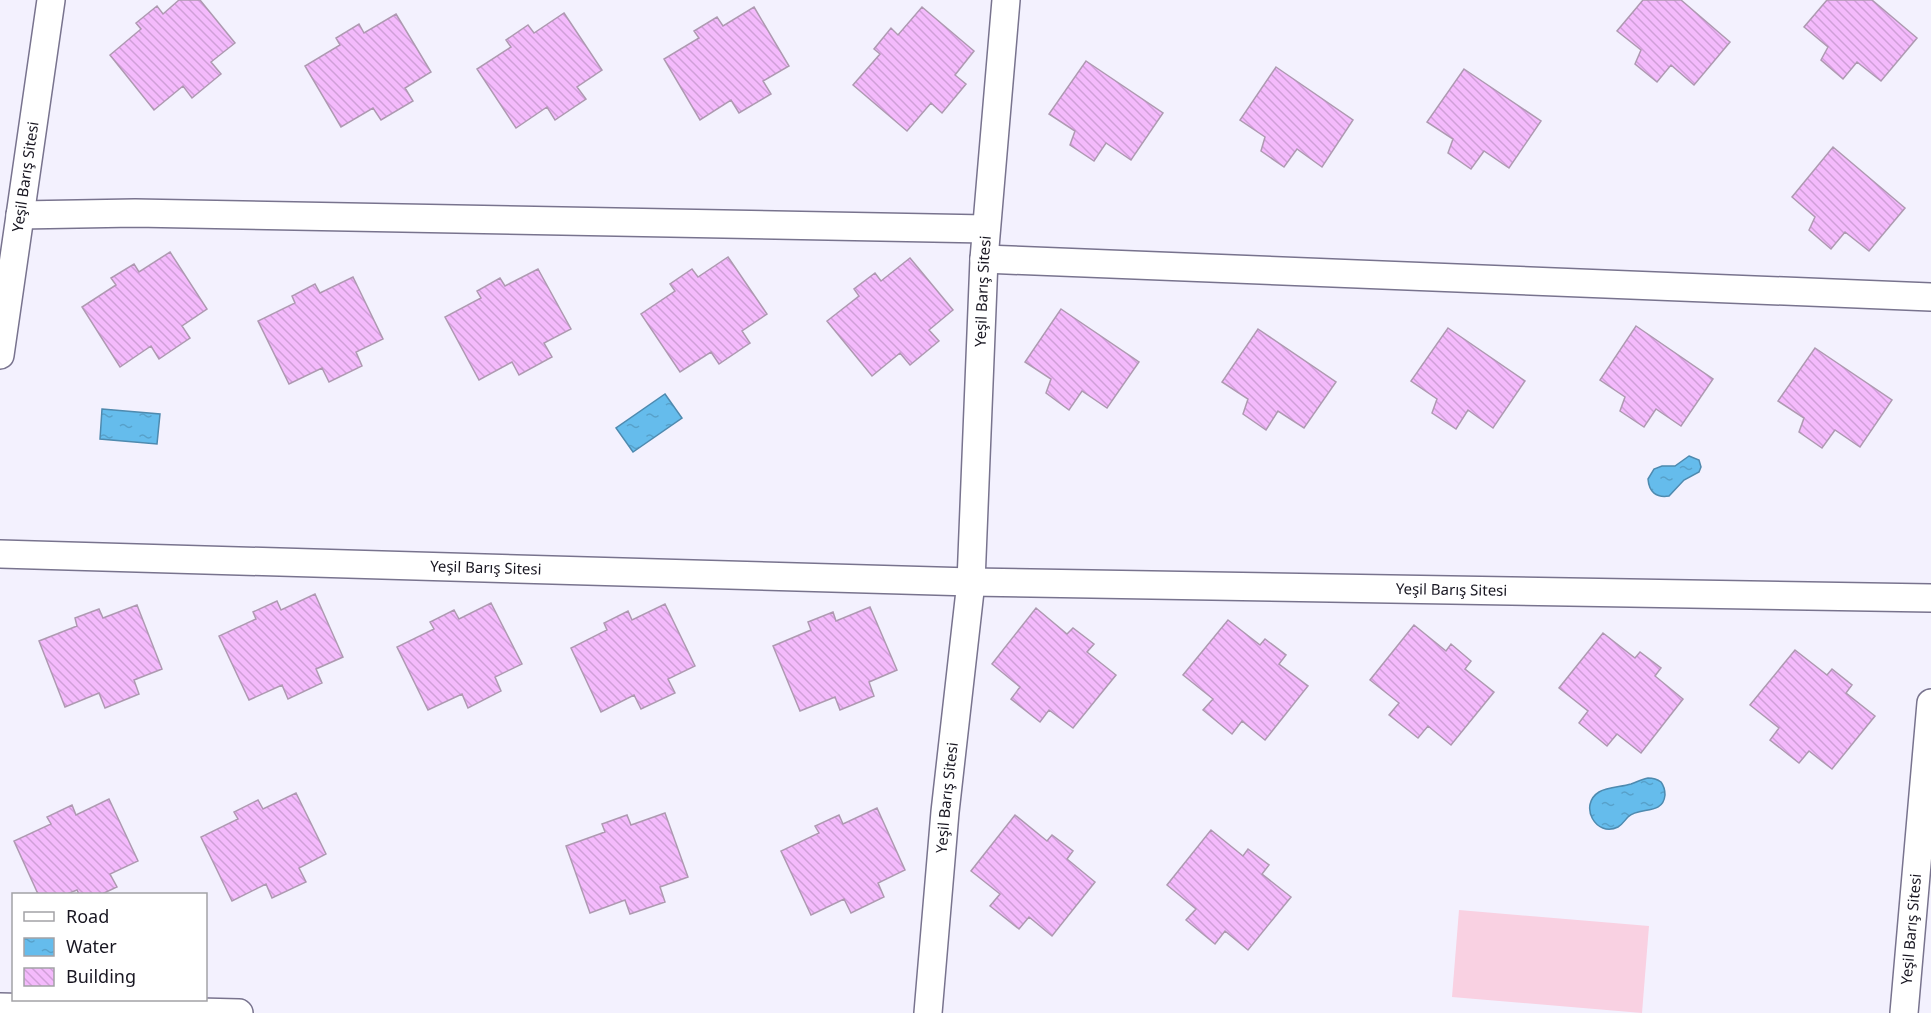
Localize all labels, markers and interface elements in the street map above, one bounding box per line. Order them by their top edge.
street label: Yeşil Barış Sitesi [7,120,42,233]
street label: Yeşil Barış Sitesi [969,235,995,347]
street label: Yeşil Barış Sitesi [430,555,542,579]
street label: Yeşil Barış Sitesi [1396,578,1507,600]
street label: Yeşil Barış Sitesi [931,741,962,854]
street label: Yeşil Barış Sitesi [1895,873,1925,986]
legend [12,893,207,1001]
text: Road [66,904,109,928]
text: Water [66,934,117,958]
text: Building [66,964,136,988]

